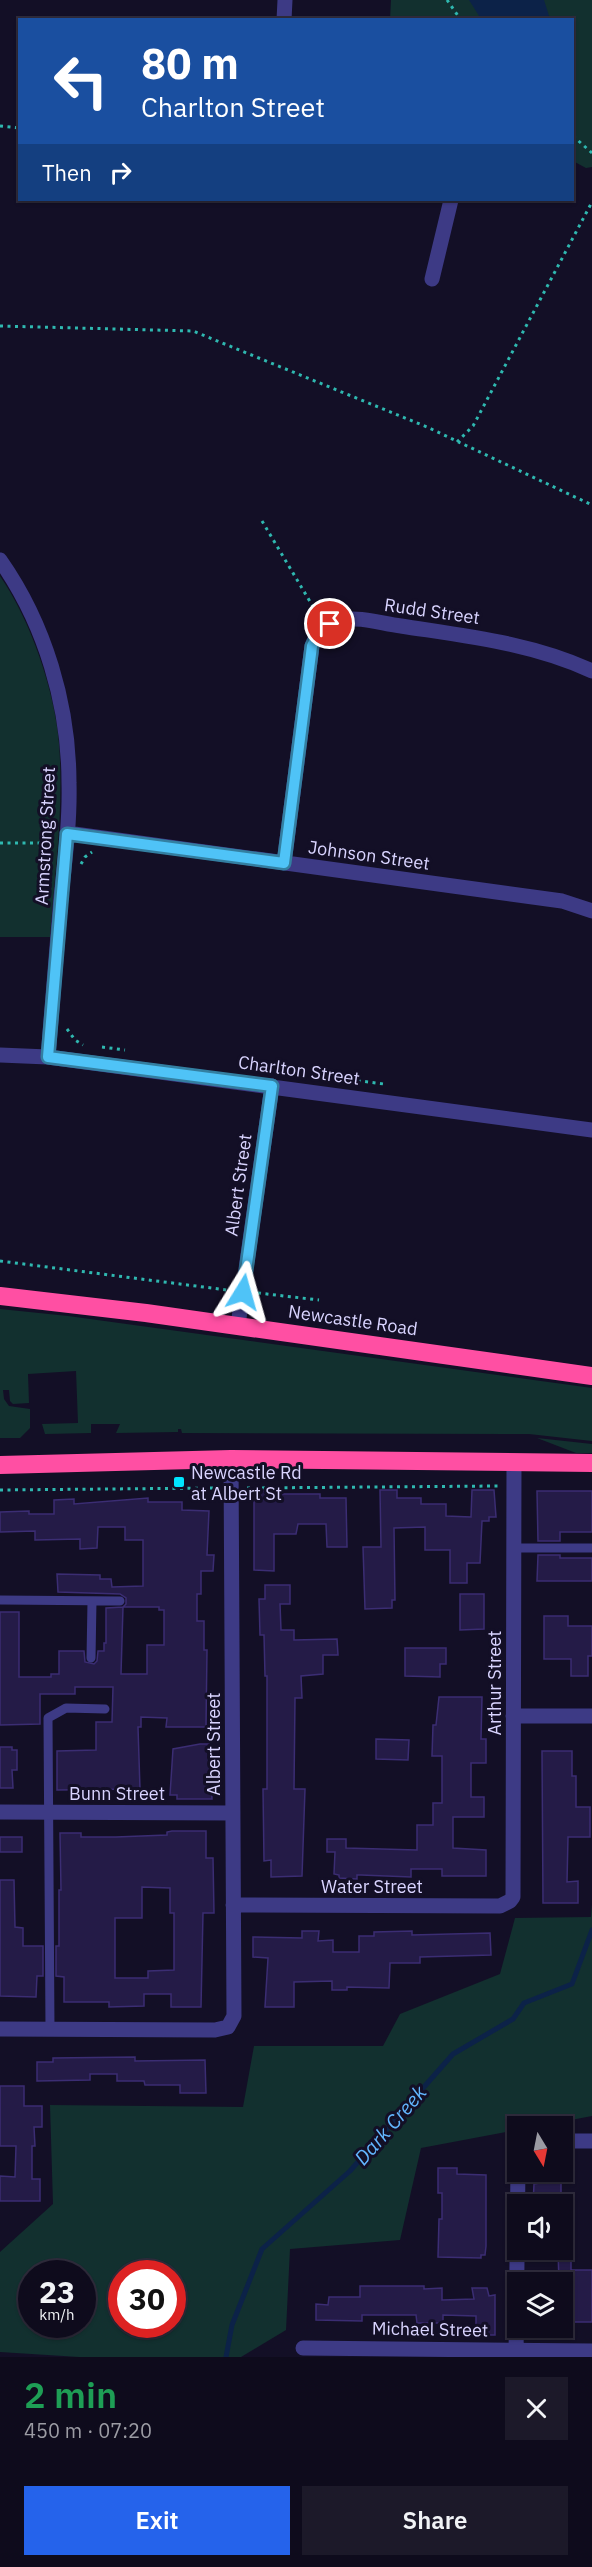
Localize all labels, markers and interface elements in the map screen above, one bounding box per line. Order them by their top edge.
text: 80 m [141,36,239,91]
icon: left [42,42,120,120]
text: Charlton Street [141,89,325,124]
icon: right [104,156,137,189]
text: Then [42,158,92,187]
street label: Rudd Street [383,593,481,629]
pin [304,598,355,649]
icon: arrive [313,607,346,640]
street label: Armstrong Street [30,766,60,906]
street label: Johnson Street [307,835,431,875]
street label: Charlton Street [237,1050,361,1090]
street label: Albert Street [219,1132,257,1238]
position arrow [211,1260,275,1324]
street label: Newcastle Road [287,1300,419,1340]
place label: Newcastle Rd at Albert St [191,1461,302,1505]
marker: Newcastle Rd at Albert St [172,1475,186,1489]
street label: Arthur Street [483,1630,506,1736]
street label: Albert Street [202,1692,225,1796]
street label: Bunn Street [69,1782,165,1805]
street label: Water Street [321,1875,423,1898]
water label: Dark Creek [348,2079,432,2171]
north arrow [507,2116,573,2182]
map controls [507,2116,573,2338]
button: sound [507,2194,573,2260]
speed limit sign: 30 [108,2260,186,2338]
text: 23 [39,2272,75,2311]
button: layers [507,2272,573,2338]
text: km/h [39,2305,75,2324]
street label: Michael Street [372,2316,488,2342]
text: 2 min [24,2371,117,2418]
button: close [505,2377,568,2440]
text: 450 m · 07:20 [24,2417,152,2444]
button: Exit [24,2486,290,2555]
button: Share [302,2486,568,2555]

